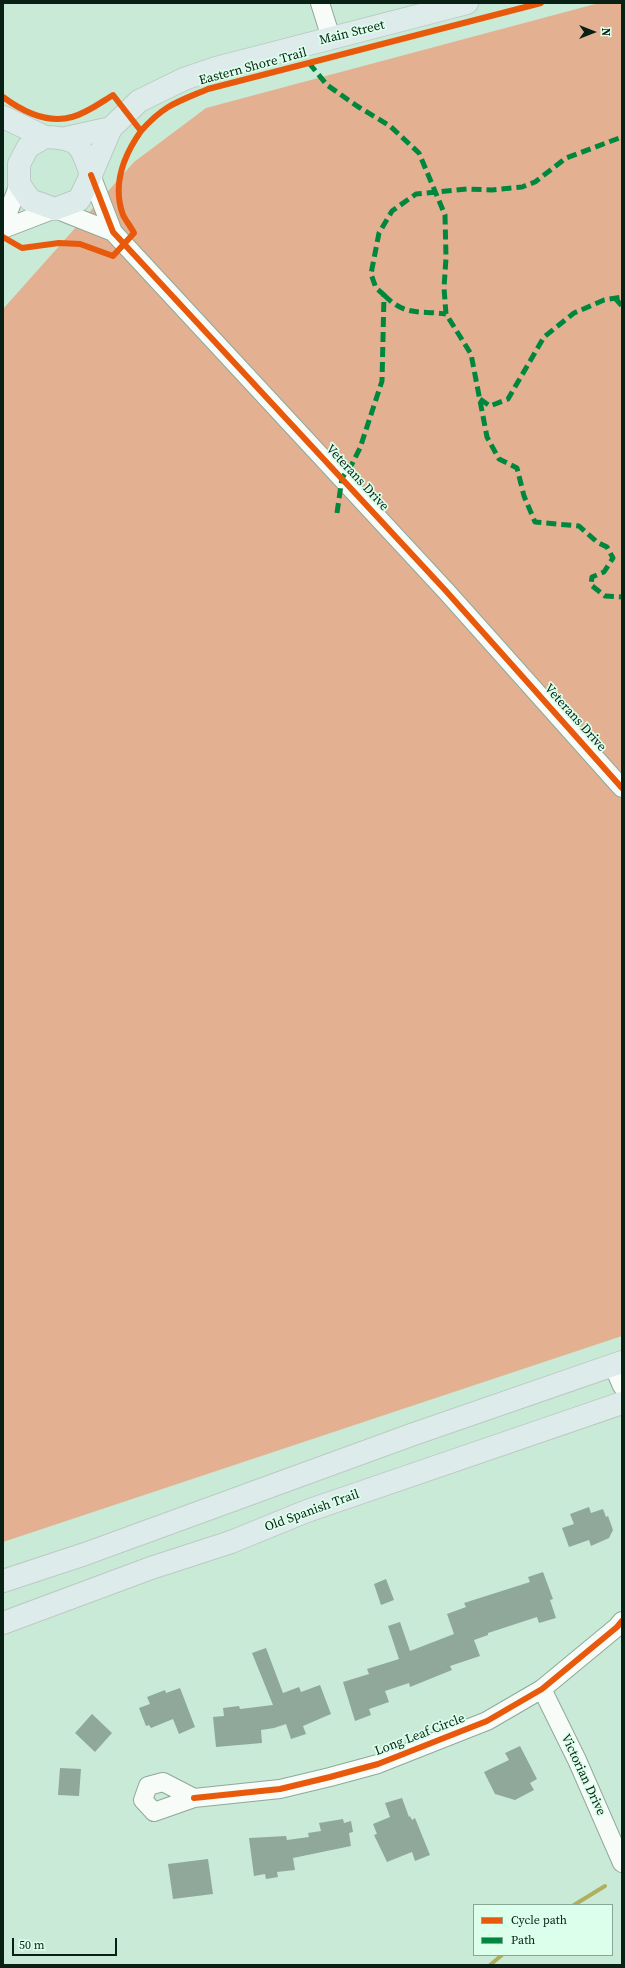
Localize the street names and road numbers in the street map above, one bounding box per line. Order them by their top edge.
street label: Main Street [318,17,386,49]
street label: Eastern Shore Trail [197,45,309,89]
street label: Veterans Drive [322,442,392,514]
street label: Veterans Drive [541,681,609,755]
street label: Old Spanish Trail [263,1487,361,1535]
street label: Long Leaf Circle [373,1711,467,1759]
street label: Victorian Drive [557,1732,609,1818]

